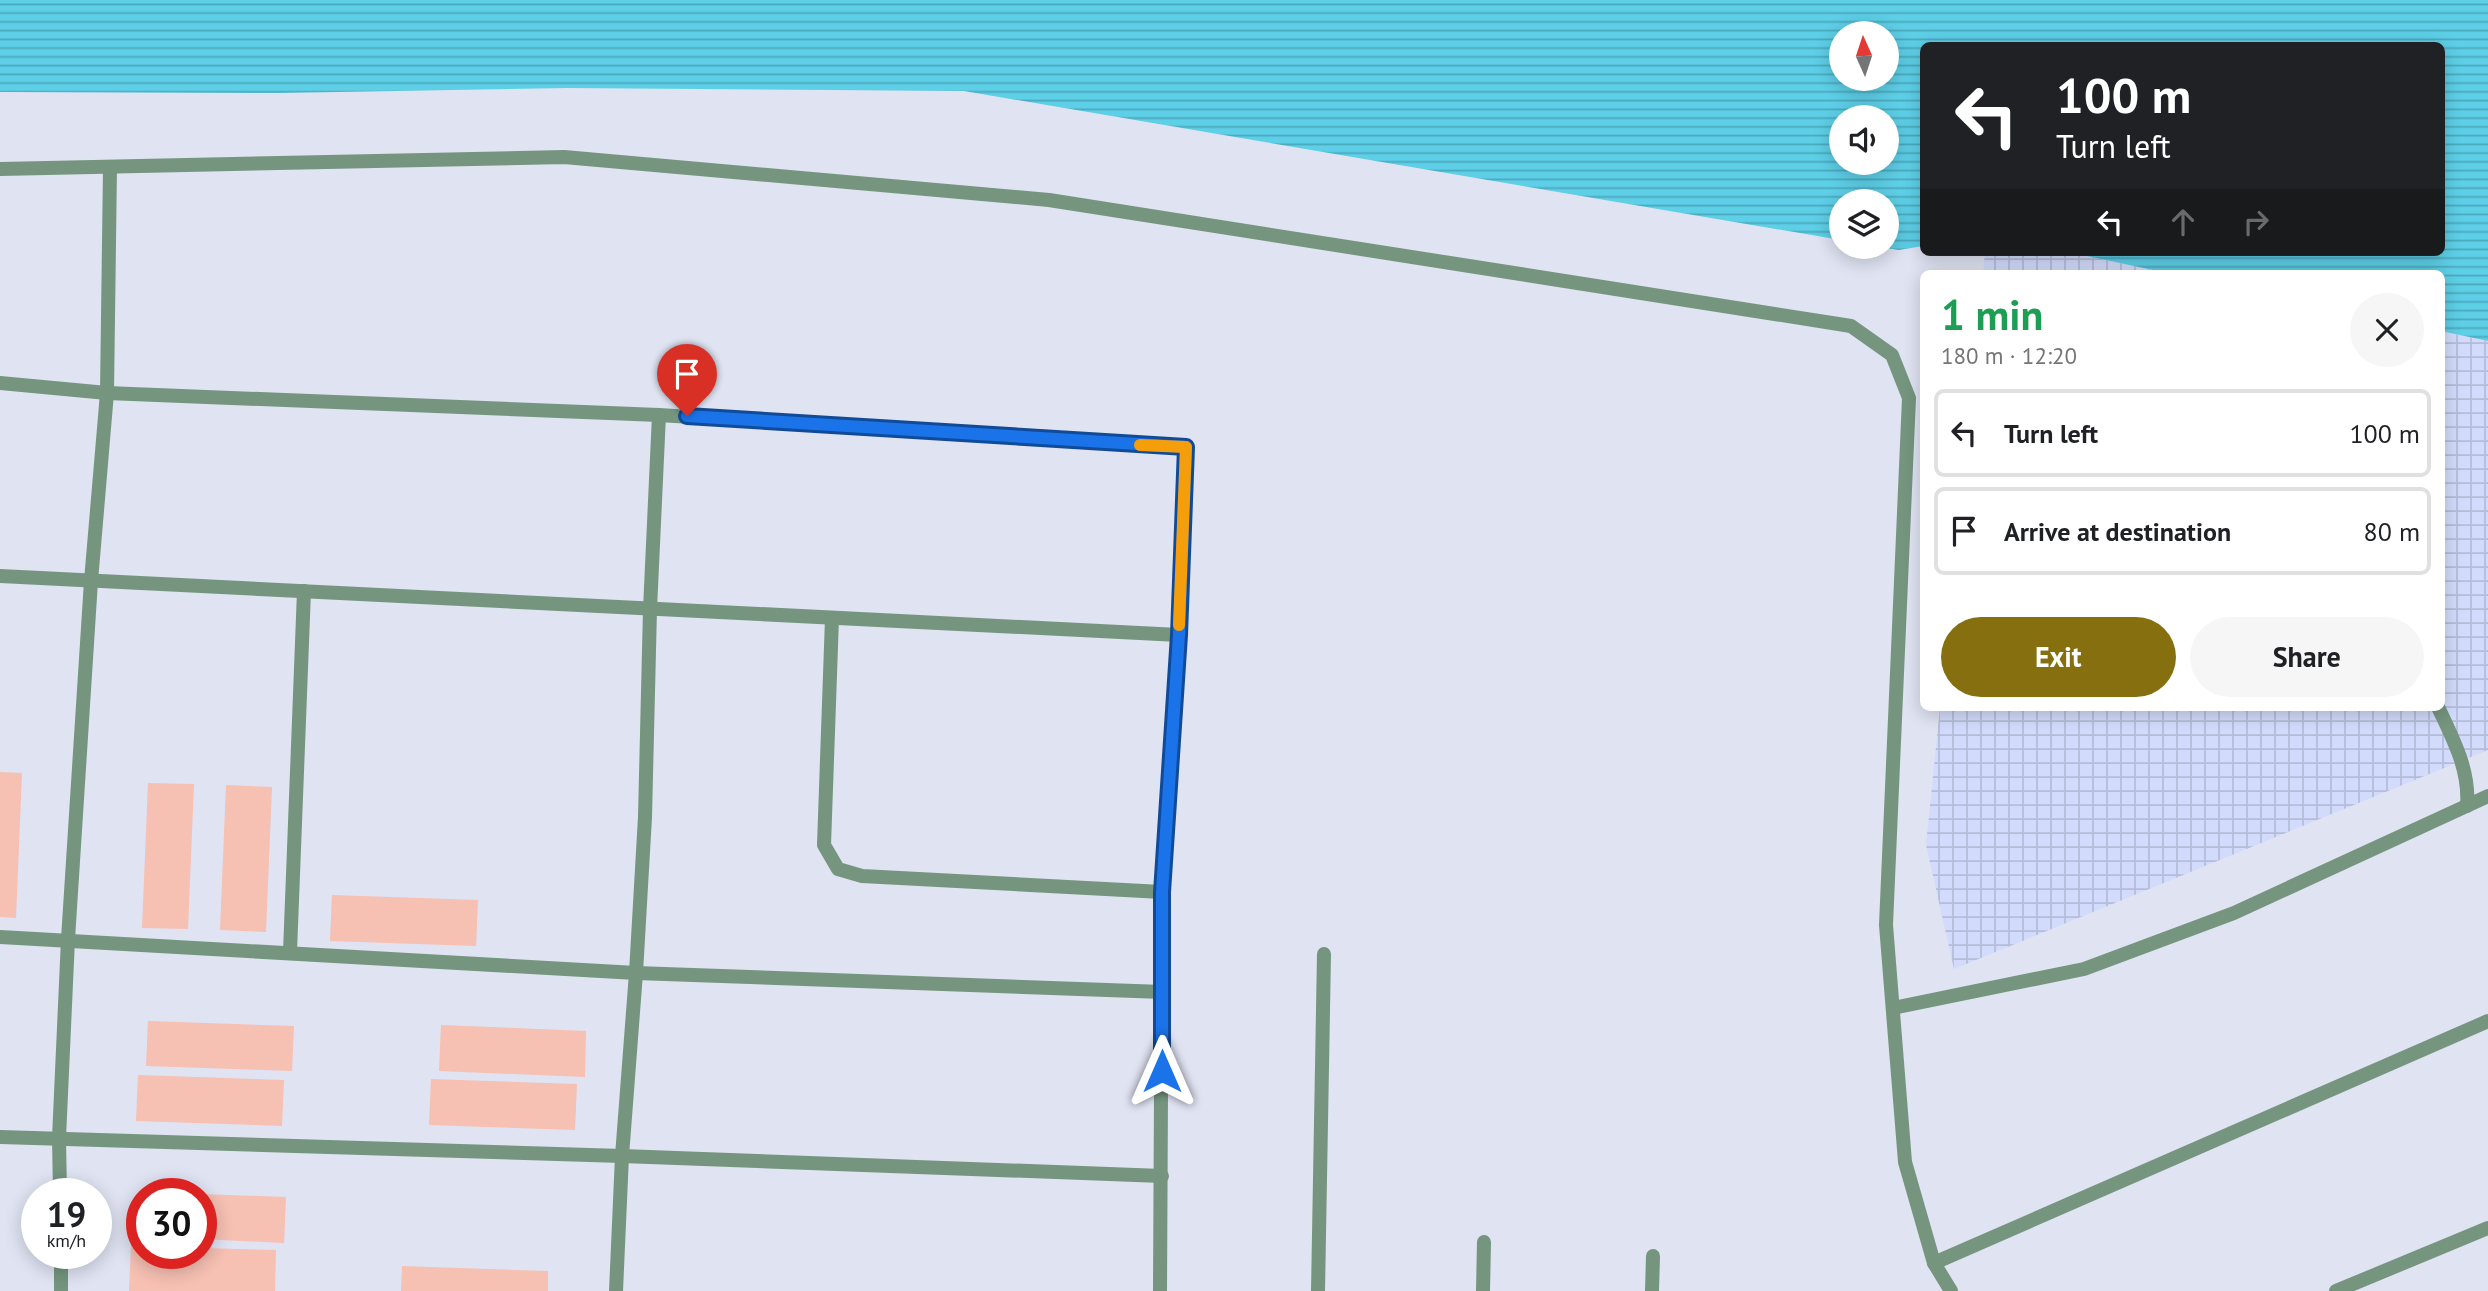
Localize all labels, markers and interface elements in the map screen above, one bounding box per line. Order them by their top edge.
north arrow [1829,21,1899,91]
map controls [1829,21,1899,259]
text: 100 m [2056,63,2191,127]
icon: left [1941,70,2032,161]
button: sound [1829,105,1899,175]
text: Turn left [2056,125,2171,167]
button: layers [1829,189,1899,259]
icon: left [2091,203,2129,241]
icon: ahead [2164,203,2202,241]
icon: right [2237,203,2275,241]
text: 1 min [1941,287,2043,342]
button: close [2350,293,2424,367]
text: 180 m · 12:20 [1941,341,2077,370]
pin [657,344,717,416]
icon: arrive [668,355,706,393]
icon: left [1945,414,1983,452]
text: Turn left [2004,417,2098,450]
text: 100 m [2349,417,2420,450]
icon: arrive [1945,512,1983,550]
text: Arrive at destination [2004,515,2231,548]
text: 80 m [2364,515,2420,548]
button: Exit [1941,617,2176,697]
button: Share [2190,617,2424,697]
position arrow [1125,1034,1199,1108]
speed limit sign: 30 [126,1178,217,1269]
text: 19 [47,1191,86,1237]
text: km/h [47,1229,86,1252]

